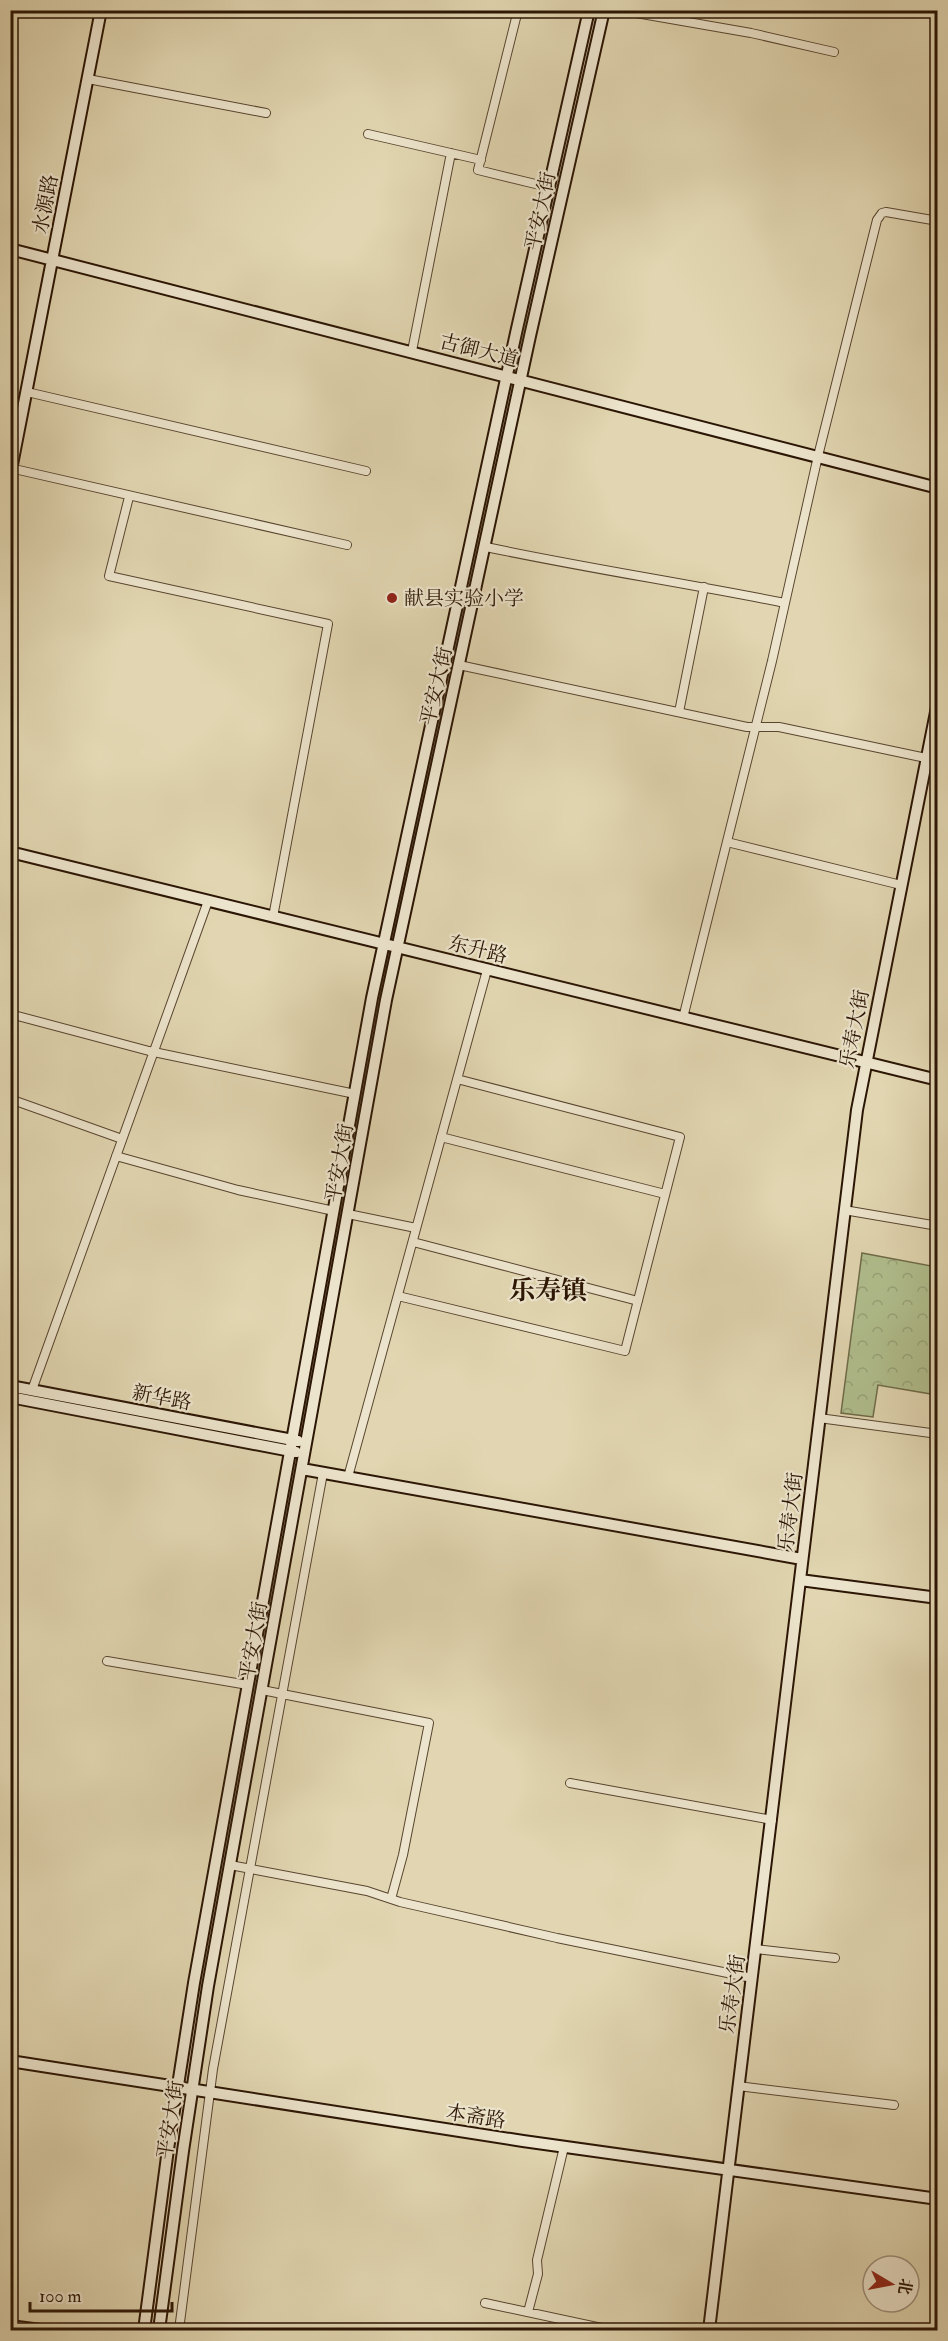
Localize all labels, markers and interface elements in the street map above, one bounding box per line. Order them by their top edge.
street label: 平安大街 [520,169,561,253]
street label: 水源路 [27,172,63,236]
street label: 古御大道 [437,329,521,372]
place label: 献县实验小学 [404,586,524,611]
marker: 献县实验小学 [385,591,399,605]
street label: 平安大街 [415,644,458,728]
street label: 东升路 [446,930,510,969]
street label: 乐寿大街 [835,987,874,1071]
street label: 平安大街 [320,1122,359,1205]
district label: 乐寿镇 [509,1275,587,1307]
street label: 新华路 [130,1379,194,1415]
street label: 乐寿大街 [773,1471,808,1553]
street label: 平安大街 [234,1600,273,1683]
street label: 乐寿大街 [715,1953,750,2035]
street label: 平安大街 [152,2079,189,2162]
street label: 本斋路 [444,2099,508,2134]
north arrow [861,2254,921,2314]
scale bar [30,2275,172,2313]
text: 北 [894,2277,916,2296]
text: 100 m [39,2285,82,2308]

